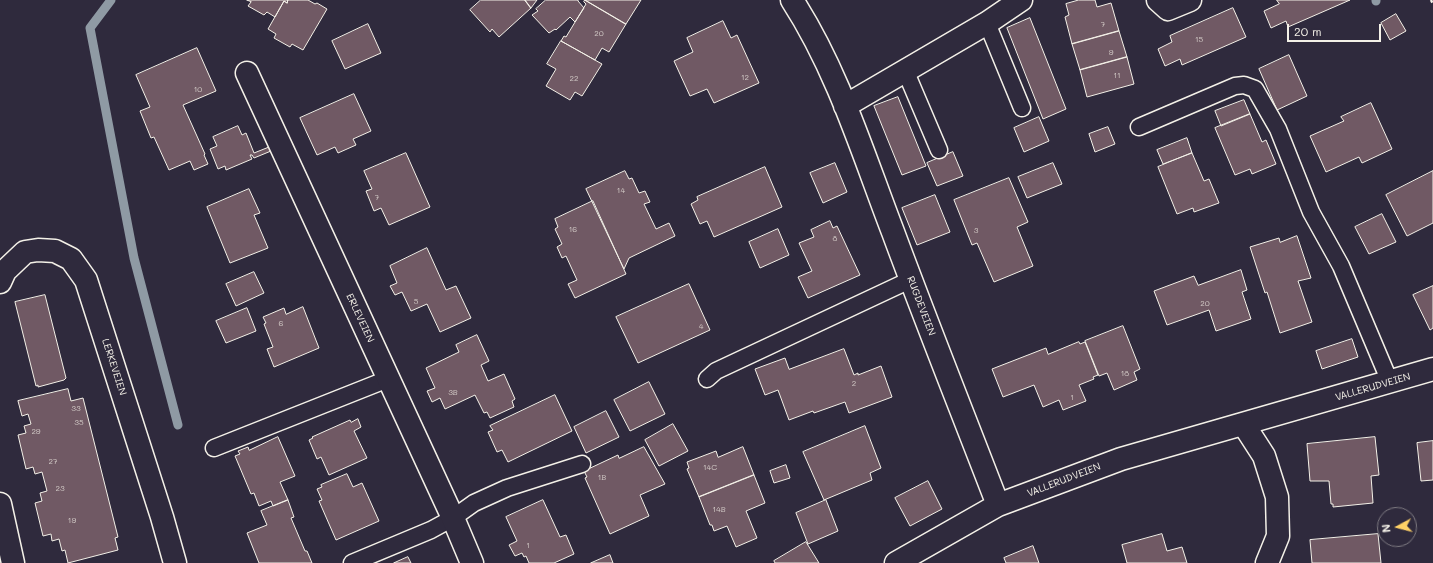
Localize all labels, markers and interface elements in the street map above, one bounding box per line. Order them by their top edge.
scale bar [1289,16,1383,42]
house number: 7 [1101,20,1105,30]
text: 20 m [1294,23,1322,39]
house number: 20 [594,29,604,39]
house number: 15 [1195,35,1203,45]
house number: 9 [1109,48,1113,58]
house number: 11 [1113,71,1121,81]
house number: 12 [741,73,749,83]
house number: 22 [570,74,578,84]
house number: 10 [194,85,202,95]
house number: 14 [617,186,625,196]
house number: 7 [375,193,379,203]
house number: 16 [569,225,577,235]
house number: 3 [974,226,978,236]
house number: 8 [833,234,837,244]
street label: RUGDEVEIEN [904,275,938,337]
street label: ERLEVEIEN [343,292,377,344]
house number: 5 [414,297,418,307]
house number: 20 [1200,299,1210,309]
house number: 6 [279,319,283,329]
house number: 4 [699,322,703,332]
street label: LERKEVEIEN [99,337,129,397]
house number: 18 [1121,369,1129,379]
street label: VALLERUDVEIEN [1334,371,1412,403]
house number: 2 [852,379,856,389]
house number: 3B [448,388,458,398]
house number: 1 [1070,393,1074,403]
house number: 33 [71,404,81,414]
house number: 35 [74,418,84,428]
house number: 29 [31,427,41,437]
house number: 27 [49,457,57,467]
street label: VALLERUDVEIEN [1026,460,1102,500]
house number: 14C [703,463,717,473]
house number: 1B [598,473,606,483]
house number: 23 [55,484,65,494]
house number: 14B [712,505,726,515]
north arrow [1377,507,1417,547]
house number: 19 [68,516,76,526]
text: N [1378,523,1394,533]
house number: 1 [526,541,530,551]

